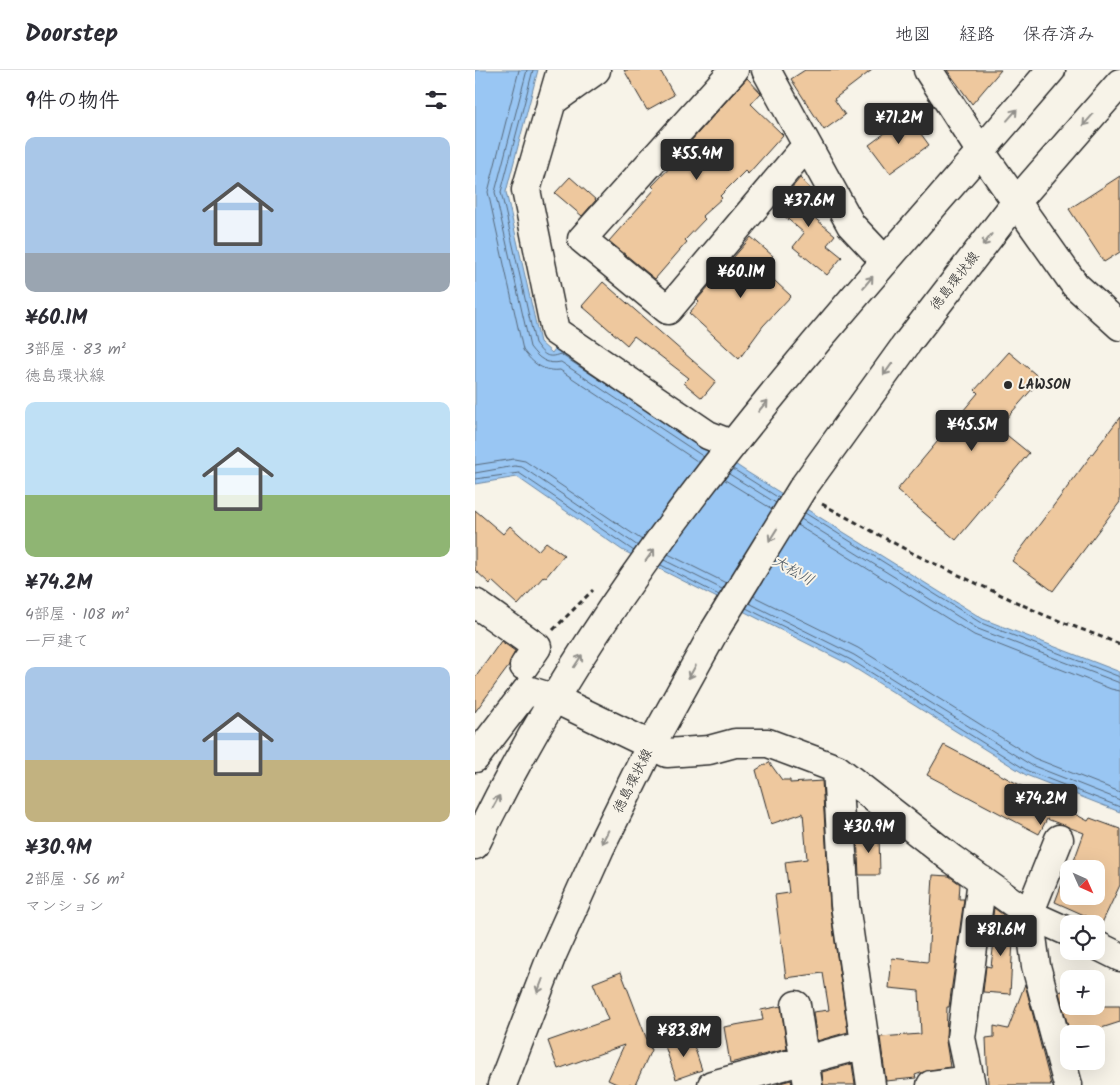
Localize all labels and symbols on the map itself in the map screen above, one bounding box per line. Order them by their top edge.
pin: ¥71.2M [858,102,940,145]
one-way arrow [1007,109,1018,122]
one-way arrow [1083,113,1094,126]
pin: ¥55.4M [656,138,738,181]
pin: ¥37.6M [768,186,850,228]
one-way arrow [982,233,993,246]
street label: 徳島環状線 [925,247,985,315]
pin: ¥60.1M [700,256,782,299]
one-way arrow [862,276,873,289]
one-way arrow [883,362,893,376]
place label: LAWSON [1018,374,1071,396]
marker: LAWSON [1002,379,1014,391]
one-way arrow [757,400,768,413]
pin: ¥45.5M [931,410,1013,452]
one-way arrow [768,528,778,542]
one-way arrow [645,548,655,562]
water label: 大松川 [768,549,818,593]
one-way arrow [573,654,583,668]
one-way arrow [687,665,697,680]
street label: 徳島環状線 [607,745,659,817]
pin: ¥74.2M [1000,784,1082,826]
one-way arrow [492,795,502,809]
pin: ¥30.9M [828,812,910,854]
one-way arrow [600,829,609,844]
north arrow [1060,860,1105,905]
pin: ¥81.6M [960,914,1042,957]
one-way arrow [535,978,544,993]
pin: ¥83.8M [643,1016,725,1058]

